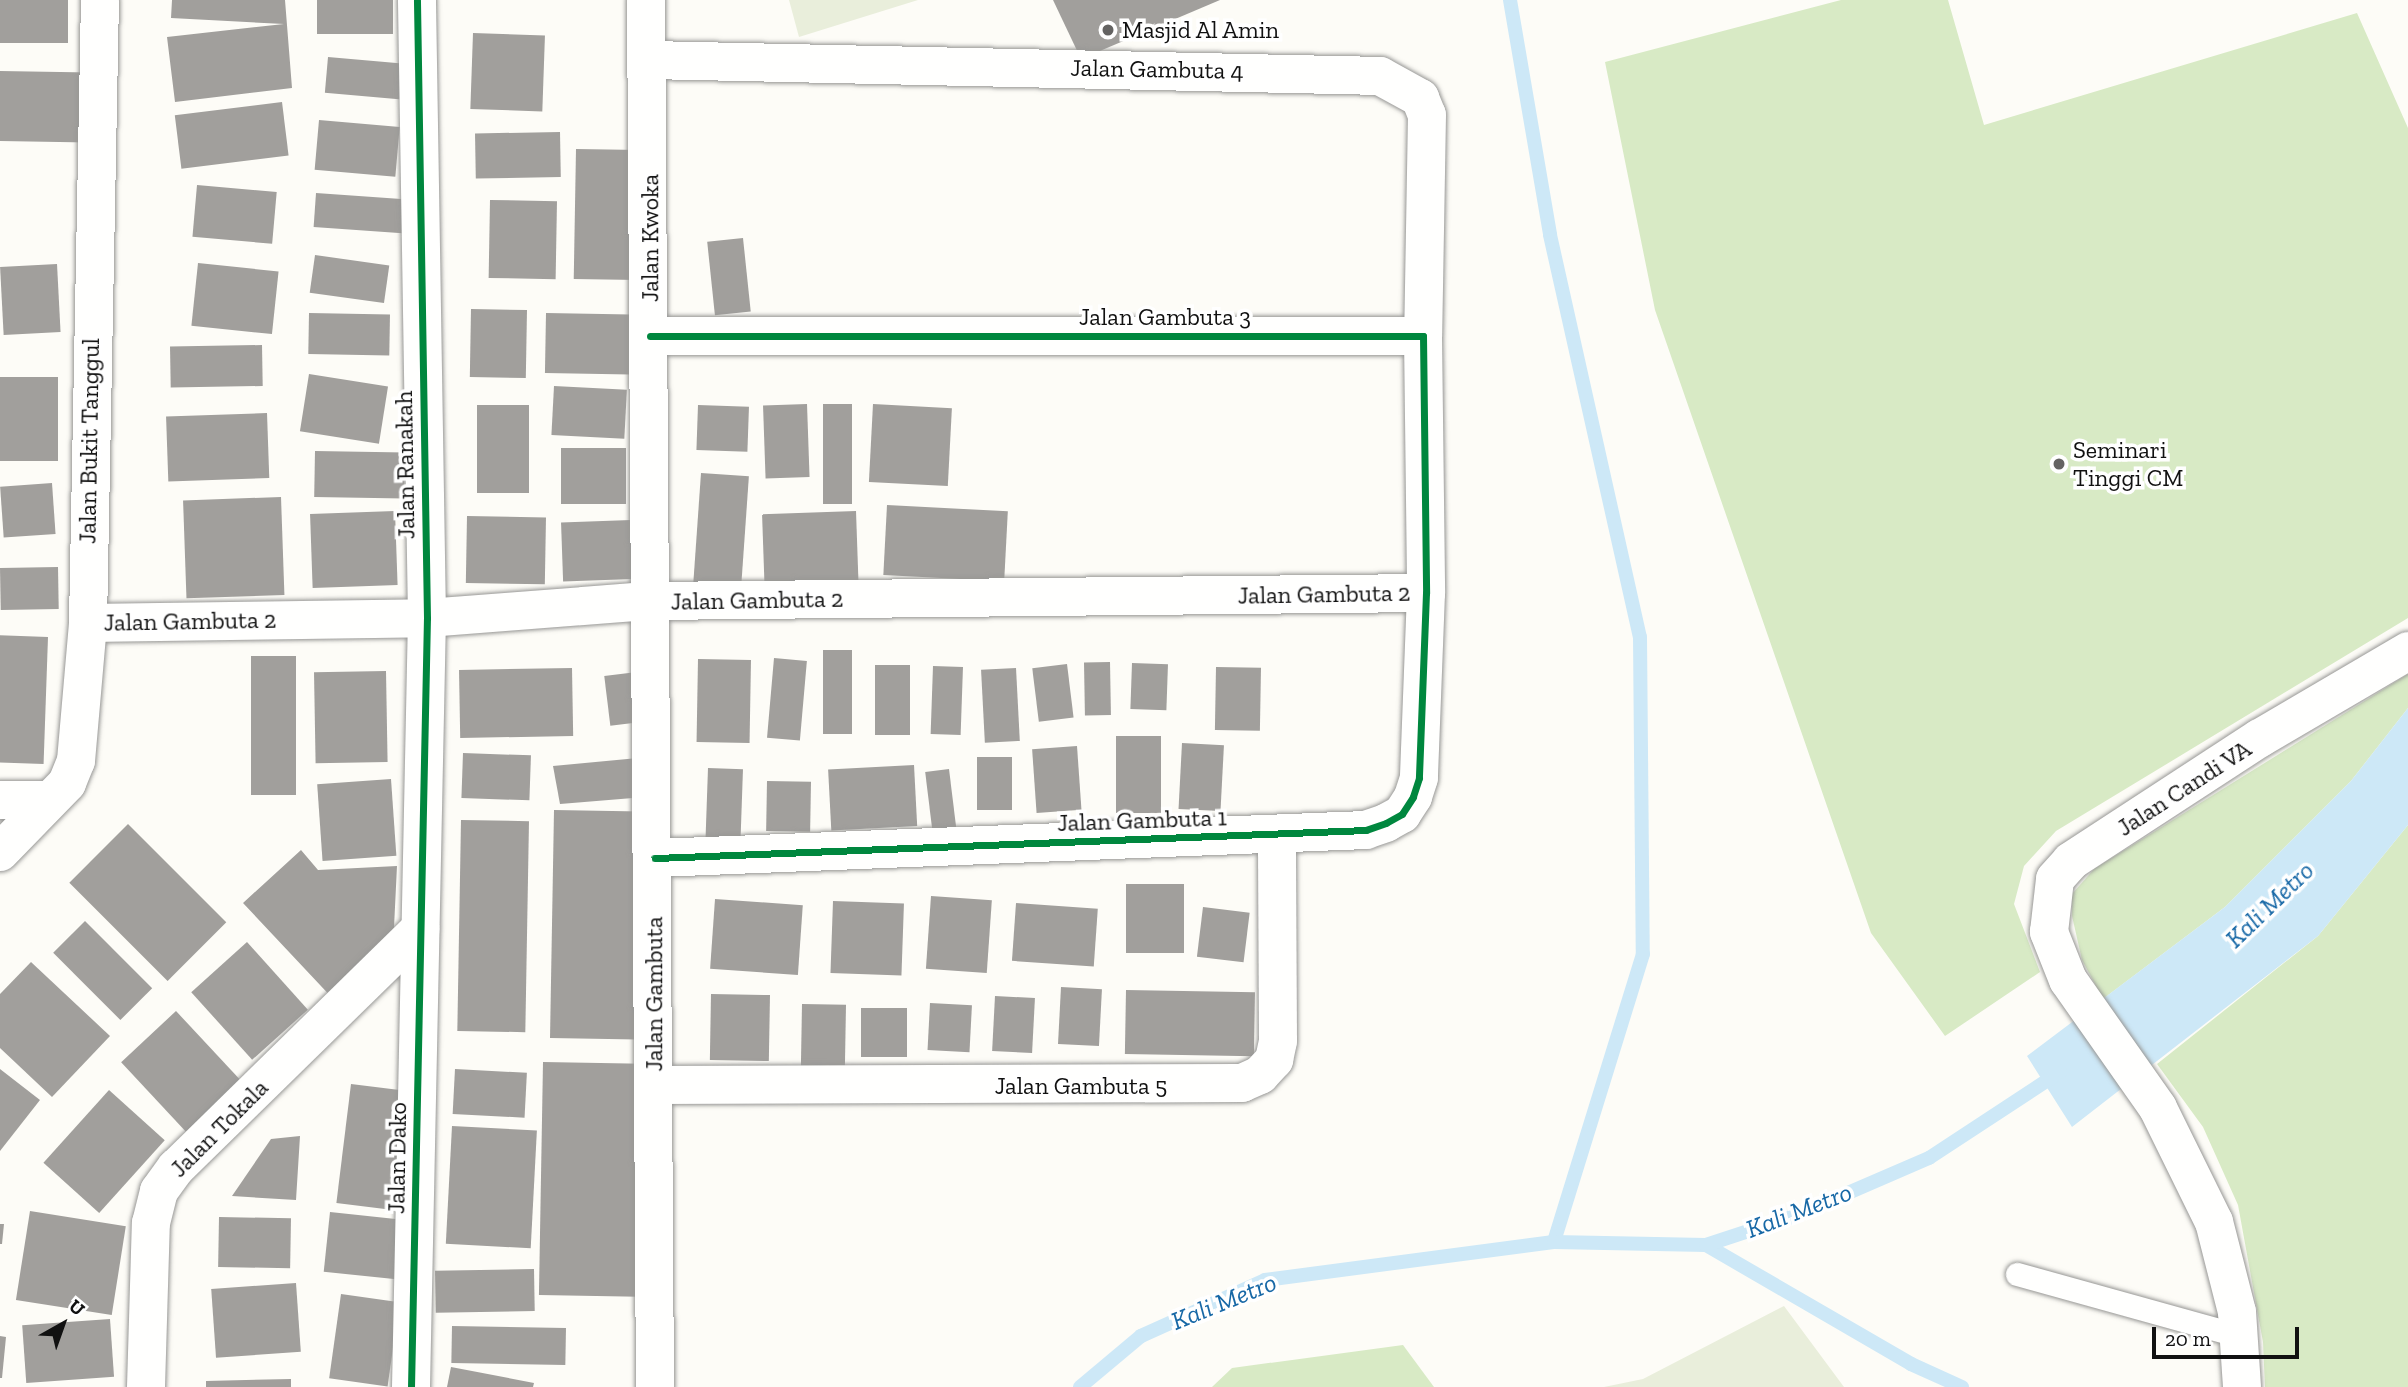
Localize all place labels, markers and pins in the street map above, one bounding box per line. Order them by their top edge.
place label: Masjid Al Amin [1122,16,1281,44]
marker: Masjid Al Amin [1100,22,1116,38]
place label: Seminari Tinggi CM [2073,436,2183,492]
marker: Seminari Tinggi CM [2051,456,2067,472]

